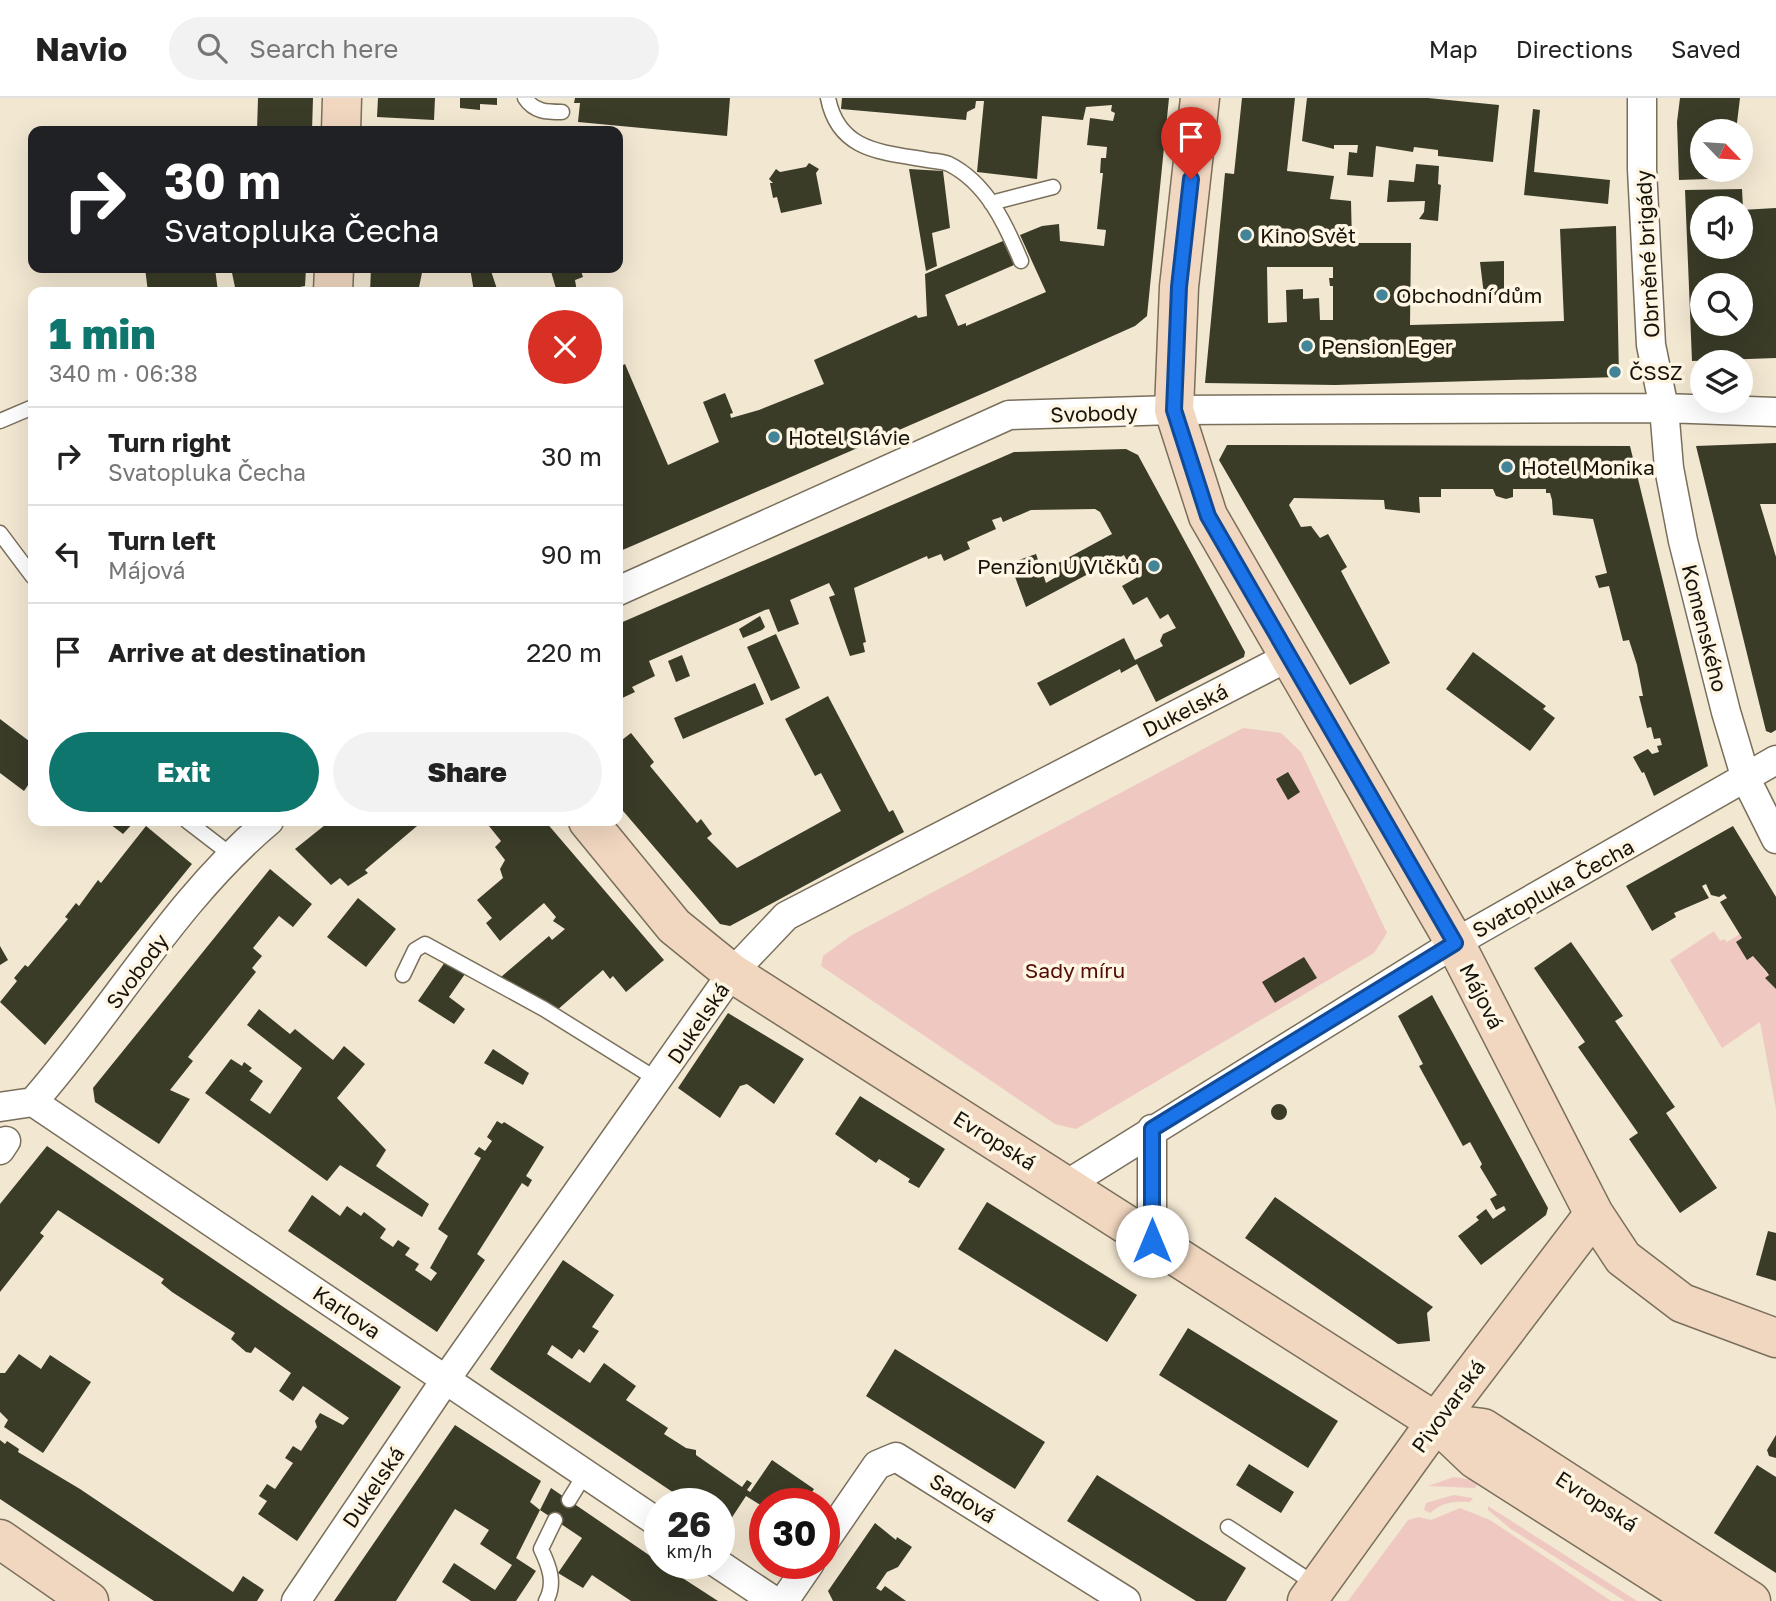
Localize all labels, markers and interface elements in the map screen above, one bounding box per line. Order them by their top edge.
search box [169,17,659,80]
text: Navio [35,29,127,68]
icon: search [193,29,231,67]
text: Search here [249,33,398,64]
text: Map [1429,34,1478,63]
text: Directions [1516,34,1633,63]
text: Saved [1671,34,1741,63]
pin [1161,107,1221,179]
icon: arrive [1172,118,1210,156]
north arrow [1690,119,1754,182]
map controls [1690,119,1753,413]
text: 30 m [164,151,281,210]
icon: right [49,154,140,245]
street label: Obrněné brigády [1630,169,1664,339]
button: sound [1690,196,1753,259]
text: Svatopluka Čecha [164,211,440,249]
place label: Kino Svět [1260,222,1356,248]
marker: Kino Svět [1238,227,1254,243]
button: search [1690,273,1753,336]
place label: Obchodní dům [1396,282,1542,308]
marker: Obchodní dům [1374,287,1390,303]
text: 1 min [49,308,156,358]
button: close [528,310,602,384]
place label: Pension Eger [1321,333,1453,359]
marker: Pension Eger [1299,338,1315,354]
button: layers [1690,350,1753,413]
text: 340 m · 06:38 [49,359,198,387]
place label: ČSSZ [1629,359,1683,385]
marker: ČSSZ [1607,364,1623,380]
street label: Svobody [1050,398,1138,428]
place label: Hotel Slávie [788,424,910,450]
text: Turn right [108,427,231,458]
marker: Hotel Slávie [766,429,782,445]
icon: right [49,437,87,475]
text: 30 m [541,441,602,472]
place label: Hotel Monika [1521,454,1655,480]
text: Svatopluka Čecha [108,458,306,486]
marker: Hotel Monika [1499,459,1515,475]
text: Turn left [108,525,216,556]
icon: left [49,535,87,573]
text: 90 m [541,539,602,570]
place label: Penzion U Vlčků [977,553,1140,579]
text: Májová [108,556,185,584]
marker: Penzion U Vlčků [1146,558,1162,574]
street label: Komenského [1677,561,1733,695]
icon: arrive [49,633,87,671]
text: Arrive at destination [108,637,366,668]
text: 220 m [526,637,602,668]
street label: Dukelská [1138,677,1232,743]
button: Exit [49,732,319,812]
button: Share [333,732,602,812]
street label: Svatopluka Čecha [1468,833,1638,943]
street label: Svobody [100,928,174,1014]
park label: Sady míru [1025,957,1125,983]
street label: Májová [1454,959,1510,1033]
street label: Dukelská [661,977,735,1069]
street label: Evropská [949,1104,1041,1176]
position arrow [1115,1204,1189,1278]
street label: Karlova [308,1280,386,1344]
street label: Pivovarská [1406,1354,1490,1458]
street label: Dukelská [336,1441,410,1533]
street label: Evropská [1551,1465,1643,1537]
street label: Sadová [925,1468,1001,1528]
speed limit sign: 30 [749,1488,840,1579]
text: 26 [668,1503,711,1545]
text: km/h [667,1540,712,1562]

